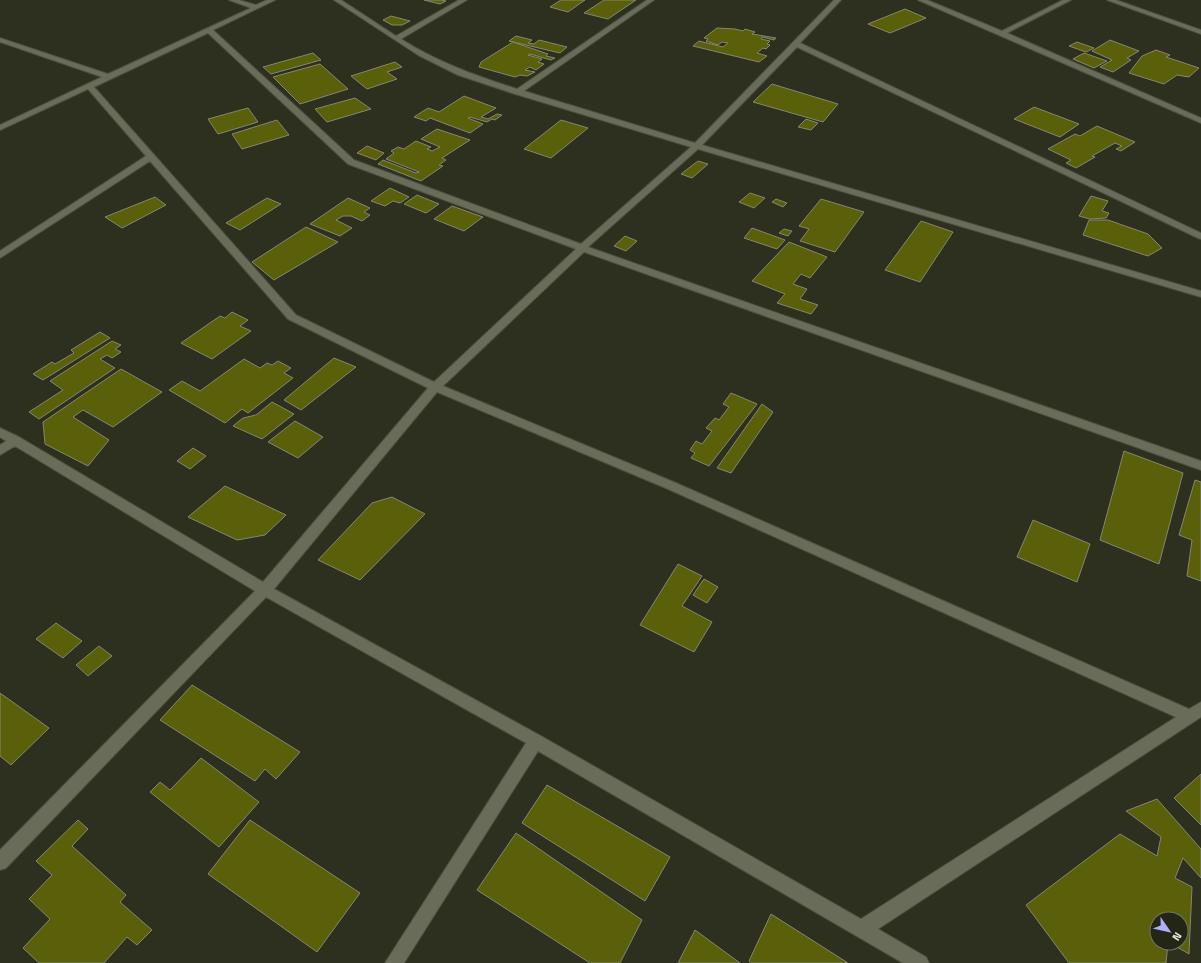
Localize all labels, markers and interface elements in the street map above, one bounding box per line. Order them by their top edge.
north arrow [1149,911,1189,951]
text: N [1169,929,1186,944]

